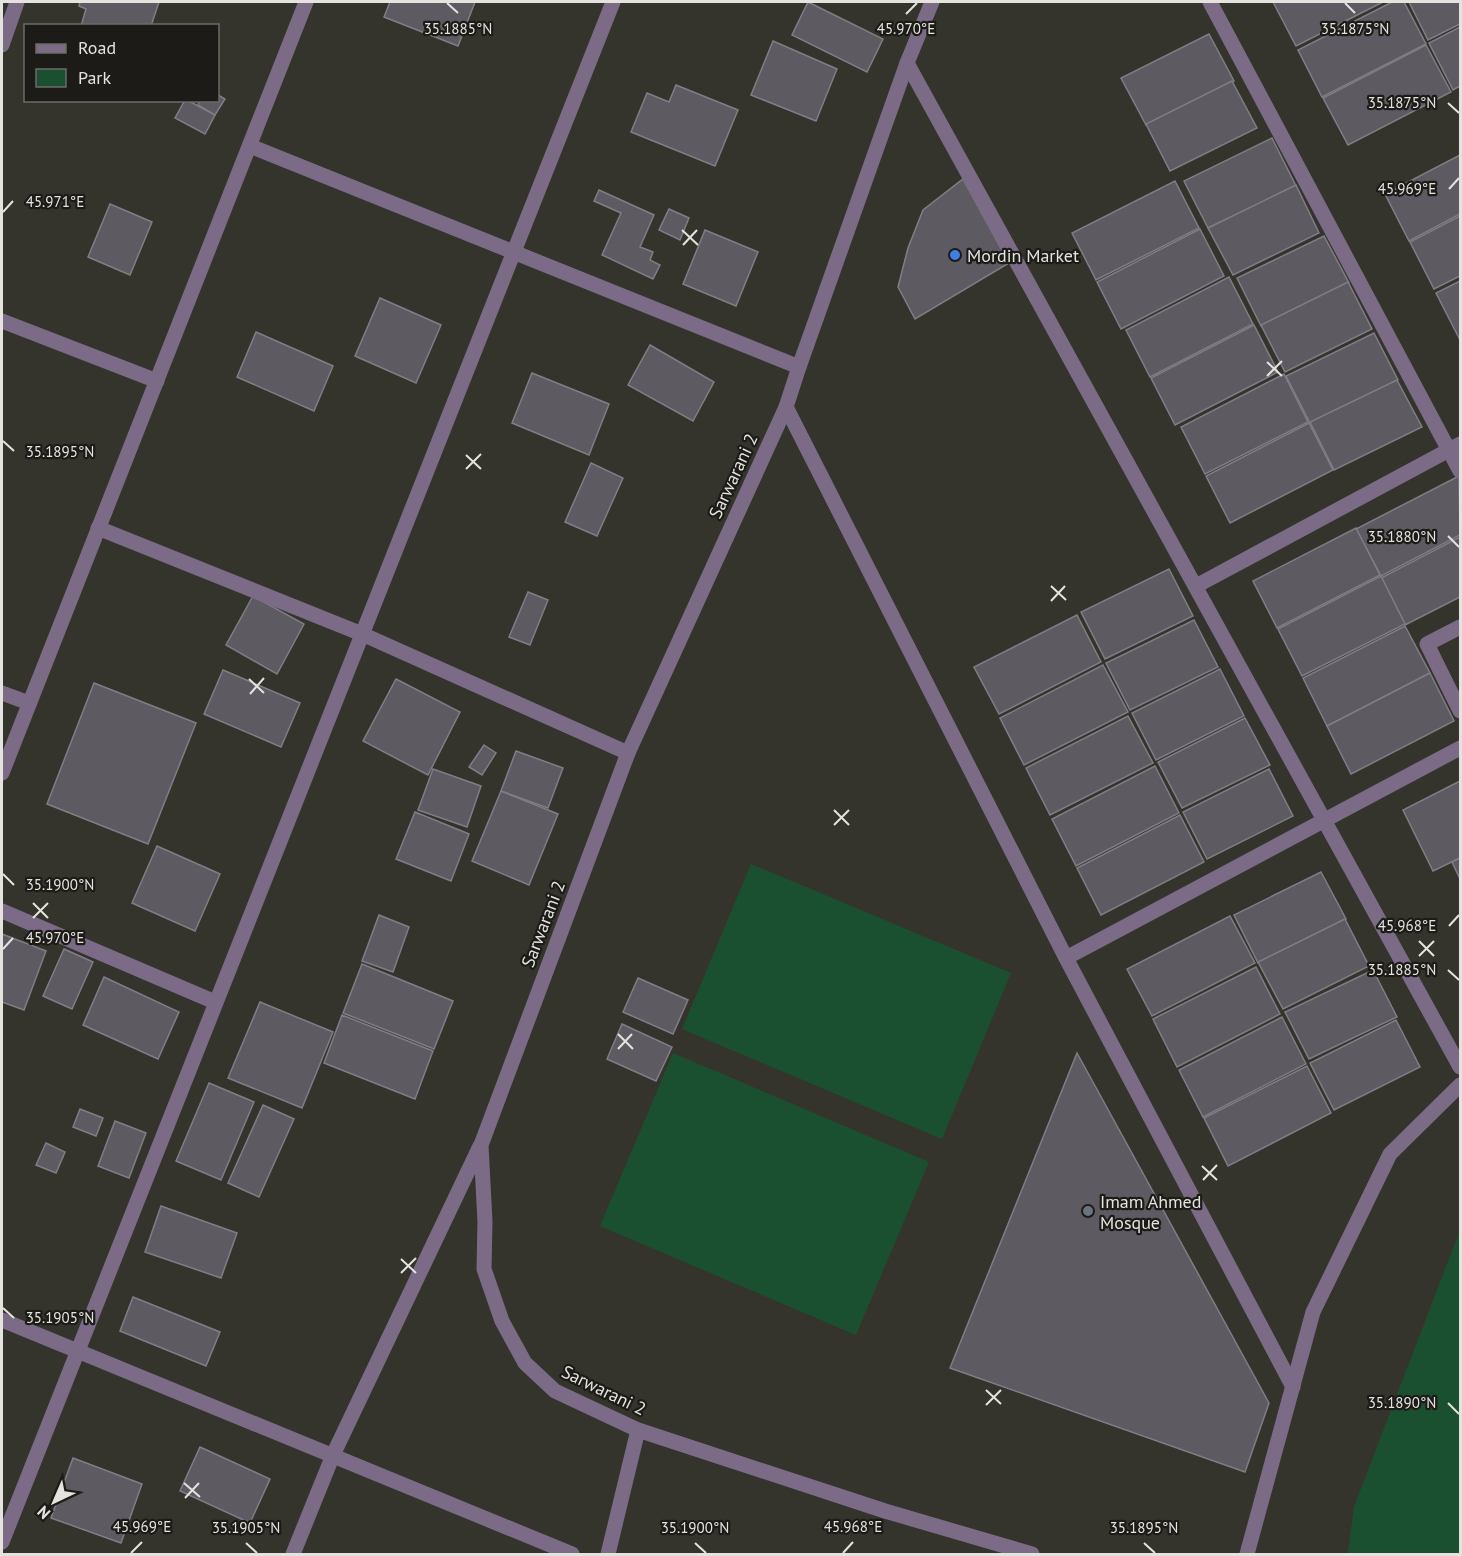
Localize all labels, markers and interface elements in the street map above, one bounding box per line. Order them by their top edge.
text: 35.1885°N [424,19,492,38]
text: 45.970°E [877,19,935,38]
text: 35.1875°N [1321,19,1389,38]
legend [24,24,219,102]
text: Road [78,36,116,59]
text: Park [78,66,111,89]
text: 35.1875°N [1368,93,1436,112]
text: 45.969°E [1378,179,1436,198]
text: 45.971°E [26,192,84,211]
place label: Mordin Market [967,244,1079,267]
marker: Mordin Market [948,248,962,262]
street label: Sarwarani 2 [703,430,763,522]
text: 35.1895°N [26,442,94,461]
text: 35.1880°N [1368,527,1436,546]
text: 35.1900°N [26,875,94,894]
street label: Sarwarani 2 [516,877,570,971]
text: 45.968°E [1378,916,1436,935]
text: 45.970°E [26,928,84,947]
text: 35.1885°N [1368,960,1436,979]
place label: Imam Ahmed Mosque [1100,1190,1201,1234]
marker: Imam Ahmed Mosque [1081,1204,1095,1218]
text: 35.1905°N [26,1308,94,1327]
street label: Sarwarani 2 [558,1360,650,1420]
text: 35.1890°N [1368,1393,1436,1412]
north arrow [24,1472,84,1532]
text: N [33,1502,54,1524]
text: 45.969°E [113,1517,171,1536]
text: 45.968°E [824,1517,882,1536]
text: 35.1905°N [212,1518,280,1537]
text: 35.1900°N [661,1518,729,1537]
text: 35.1895°N [1110,1518,1178,1537]

